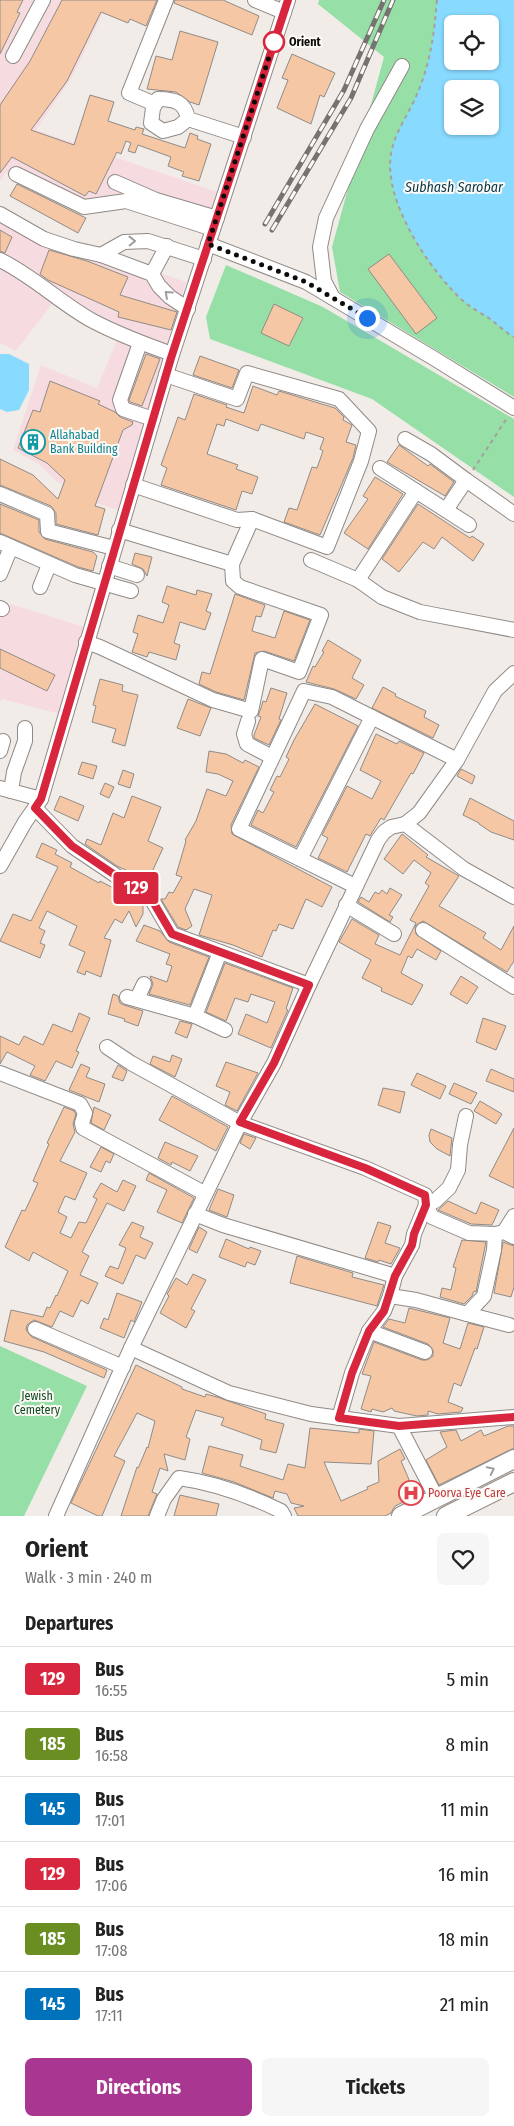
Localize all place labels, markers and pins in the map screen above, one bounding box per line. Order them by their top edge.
marker: Orient [263,31,285,53]
place label: Orient [289,35,321,49]
place label: Allahabad Bank Building [50,428,118,456]
building icon: Allahabad Bank Building [20,429,46,455]
hospital icon: Poorva Eye Care [398,1480,424,1506]
place label: Poorva Eye Care [428,1486,506,1500]

